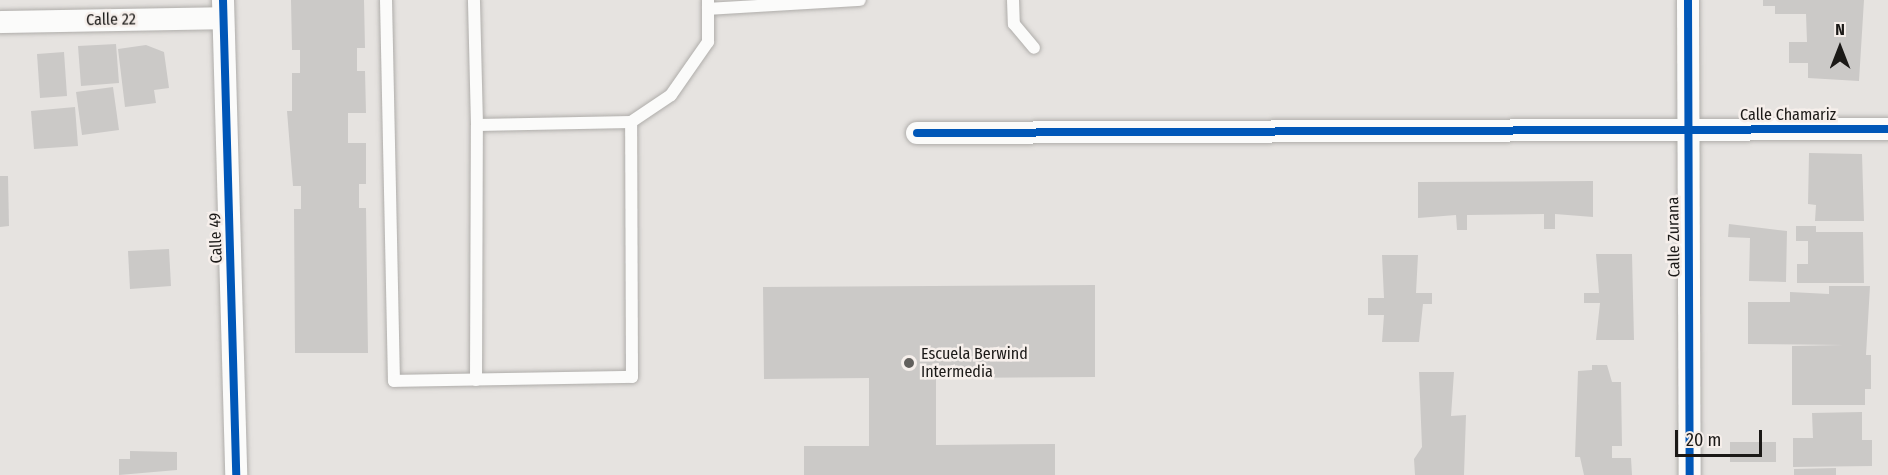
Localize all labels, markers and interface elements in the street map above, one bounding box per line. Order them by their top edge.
street label: Calle 22 [86,10,136,30]
north arrow [1810,18,1870,78]
text: N [1835,20,1845,39]
street label: Calle Chamariz [1740,105,1836,125]
street label: Calle Zurana [1664,197,1684,277]
street label: Calle 49 [206,212,226,264]
place label: Escuela Berwind Intermedia [921,344,1028,382]
marker: Escuela Berwind Intermedia [902,356,916,370]
scale bar [1678,418,1765,456]
text: 20 m [1686,429,1721,451]

